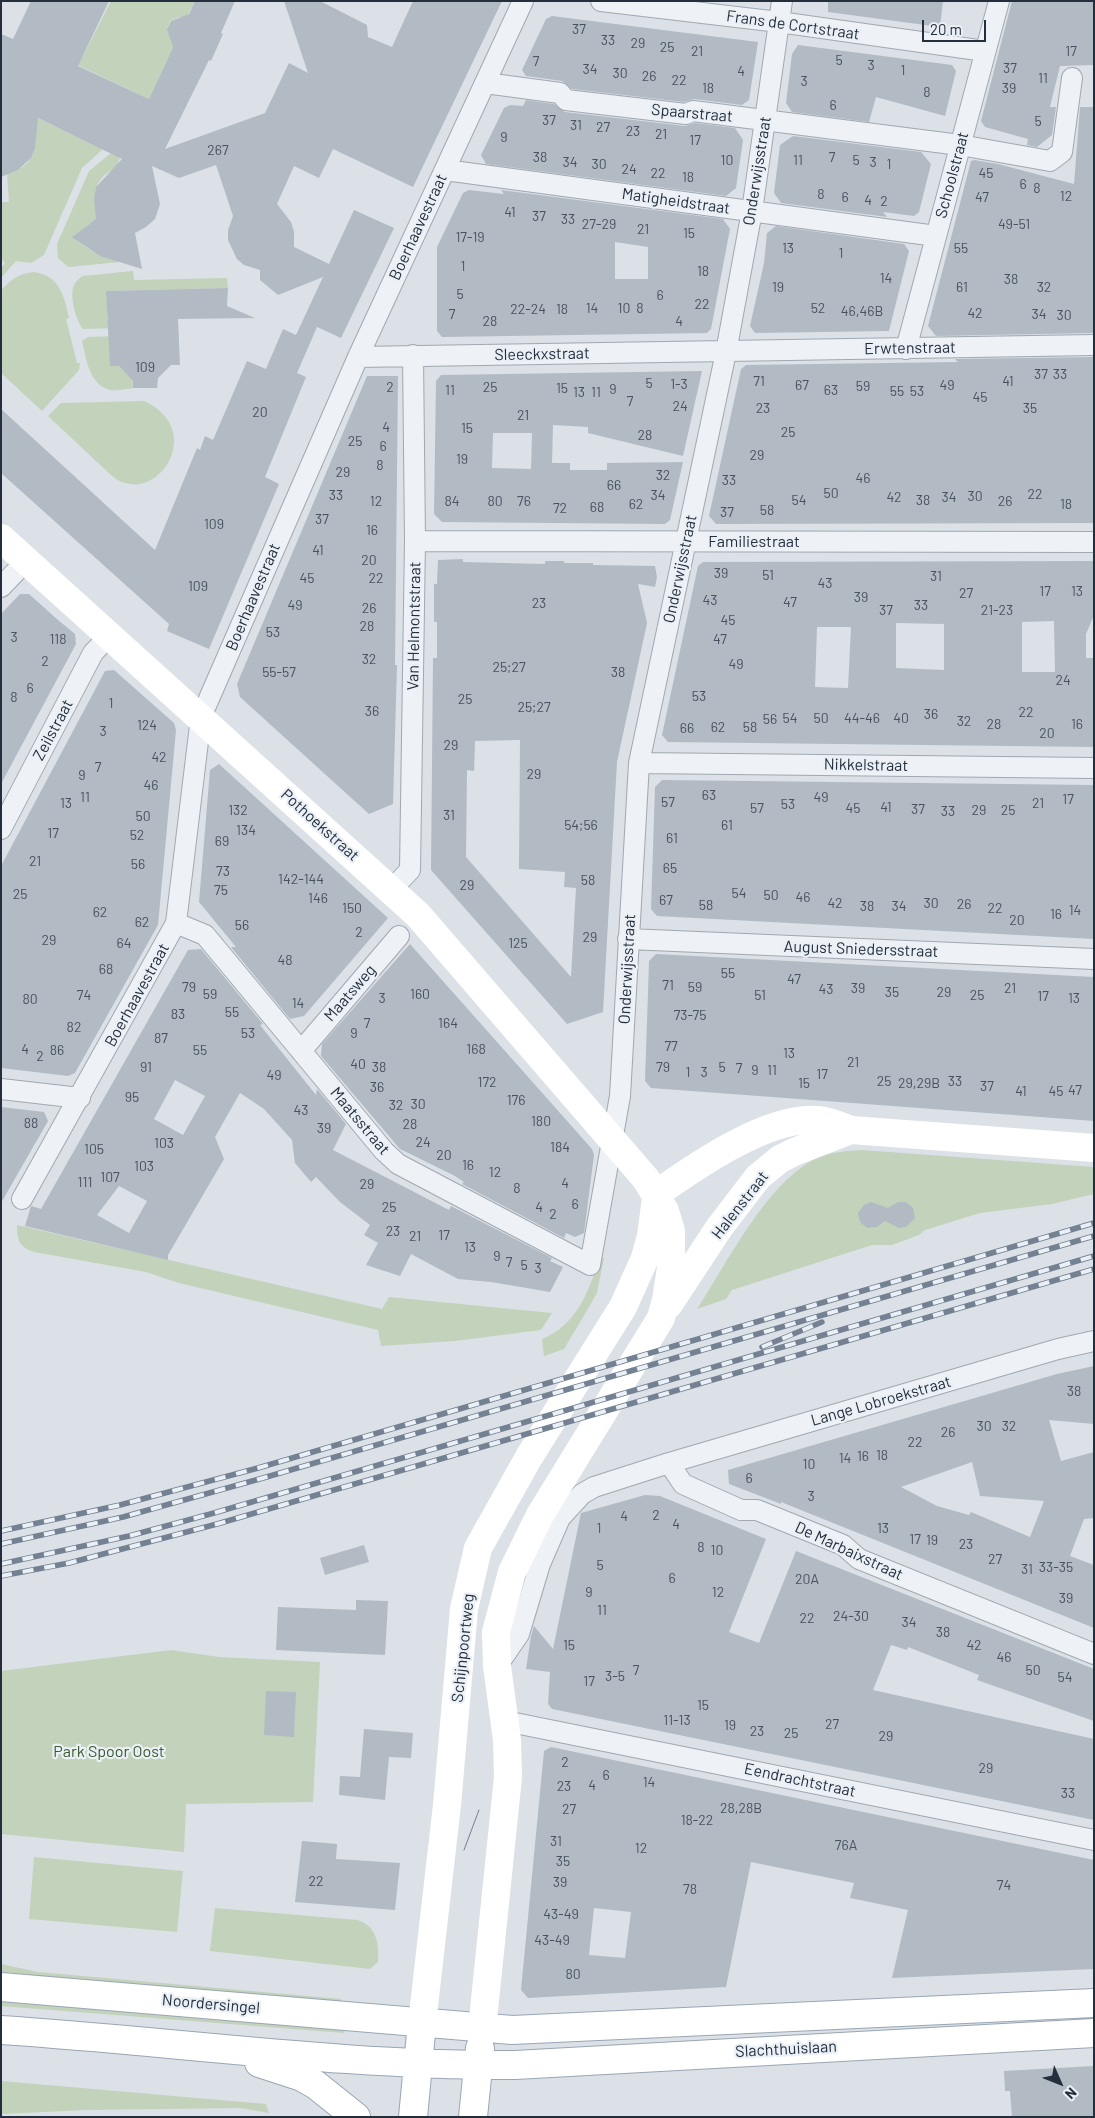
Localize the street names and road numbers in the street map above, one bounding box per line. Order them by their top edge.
street label: Frans de Cortstraat [725,6,861,44]
street label: Spaarstraat [650,100,734,126]
street label: Onderwijsstraat [739,115,775,227]
street label: Schoolstraat [931,130,973,220]
street label: Boerhaavestraat [385,171,451,283]
street label: Matigheidstraat [621,184,731,218]
street label: Erwtenstraat [864,338,956,358]
street label: Sleeckxstraat [494,344,590,364]
street label: Onderwijsstraat [659,513,701,625]
street label: Familiestraat [708,532,800,552]
street label: Boerhaavestraat [222,540,284,654]
street label: Van Helmontstraat [403,561,425,691]
street label: Zeilstraat [29,696,77,764]
street label: Nikkelstraat [824,755,908,775]
street label: Pothoekstraat [277,785,363,865]
street label: Onderwijsstraat [615,913,639,1025]
street label: August Sniedersstraat [783,937,939,961]
street label: Boerhaavestraat [101,940,173,1050]
street label: Maatsweg [320,961,380,1025]
street label: Maatsstraat [326,1083,394,1159]
street label: Halenstraat [708,1167,772,1243]
street label: Lange Lobroekstraat [809,1372,953,1430]
street label: De Marbaixstraat [792,1518,906,1584]
street label: Schijnpoortweg [448,1593,478,1703]
street label: Eendrachtstraat [742,1759,858,1801]
street label: Noordersingel [161,1990,261,2018]
street label: Slachthuislaan [735,2037,837,2061]

